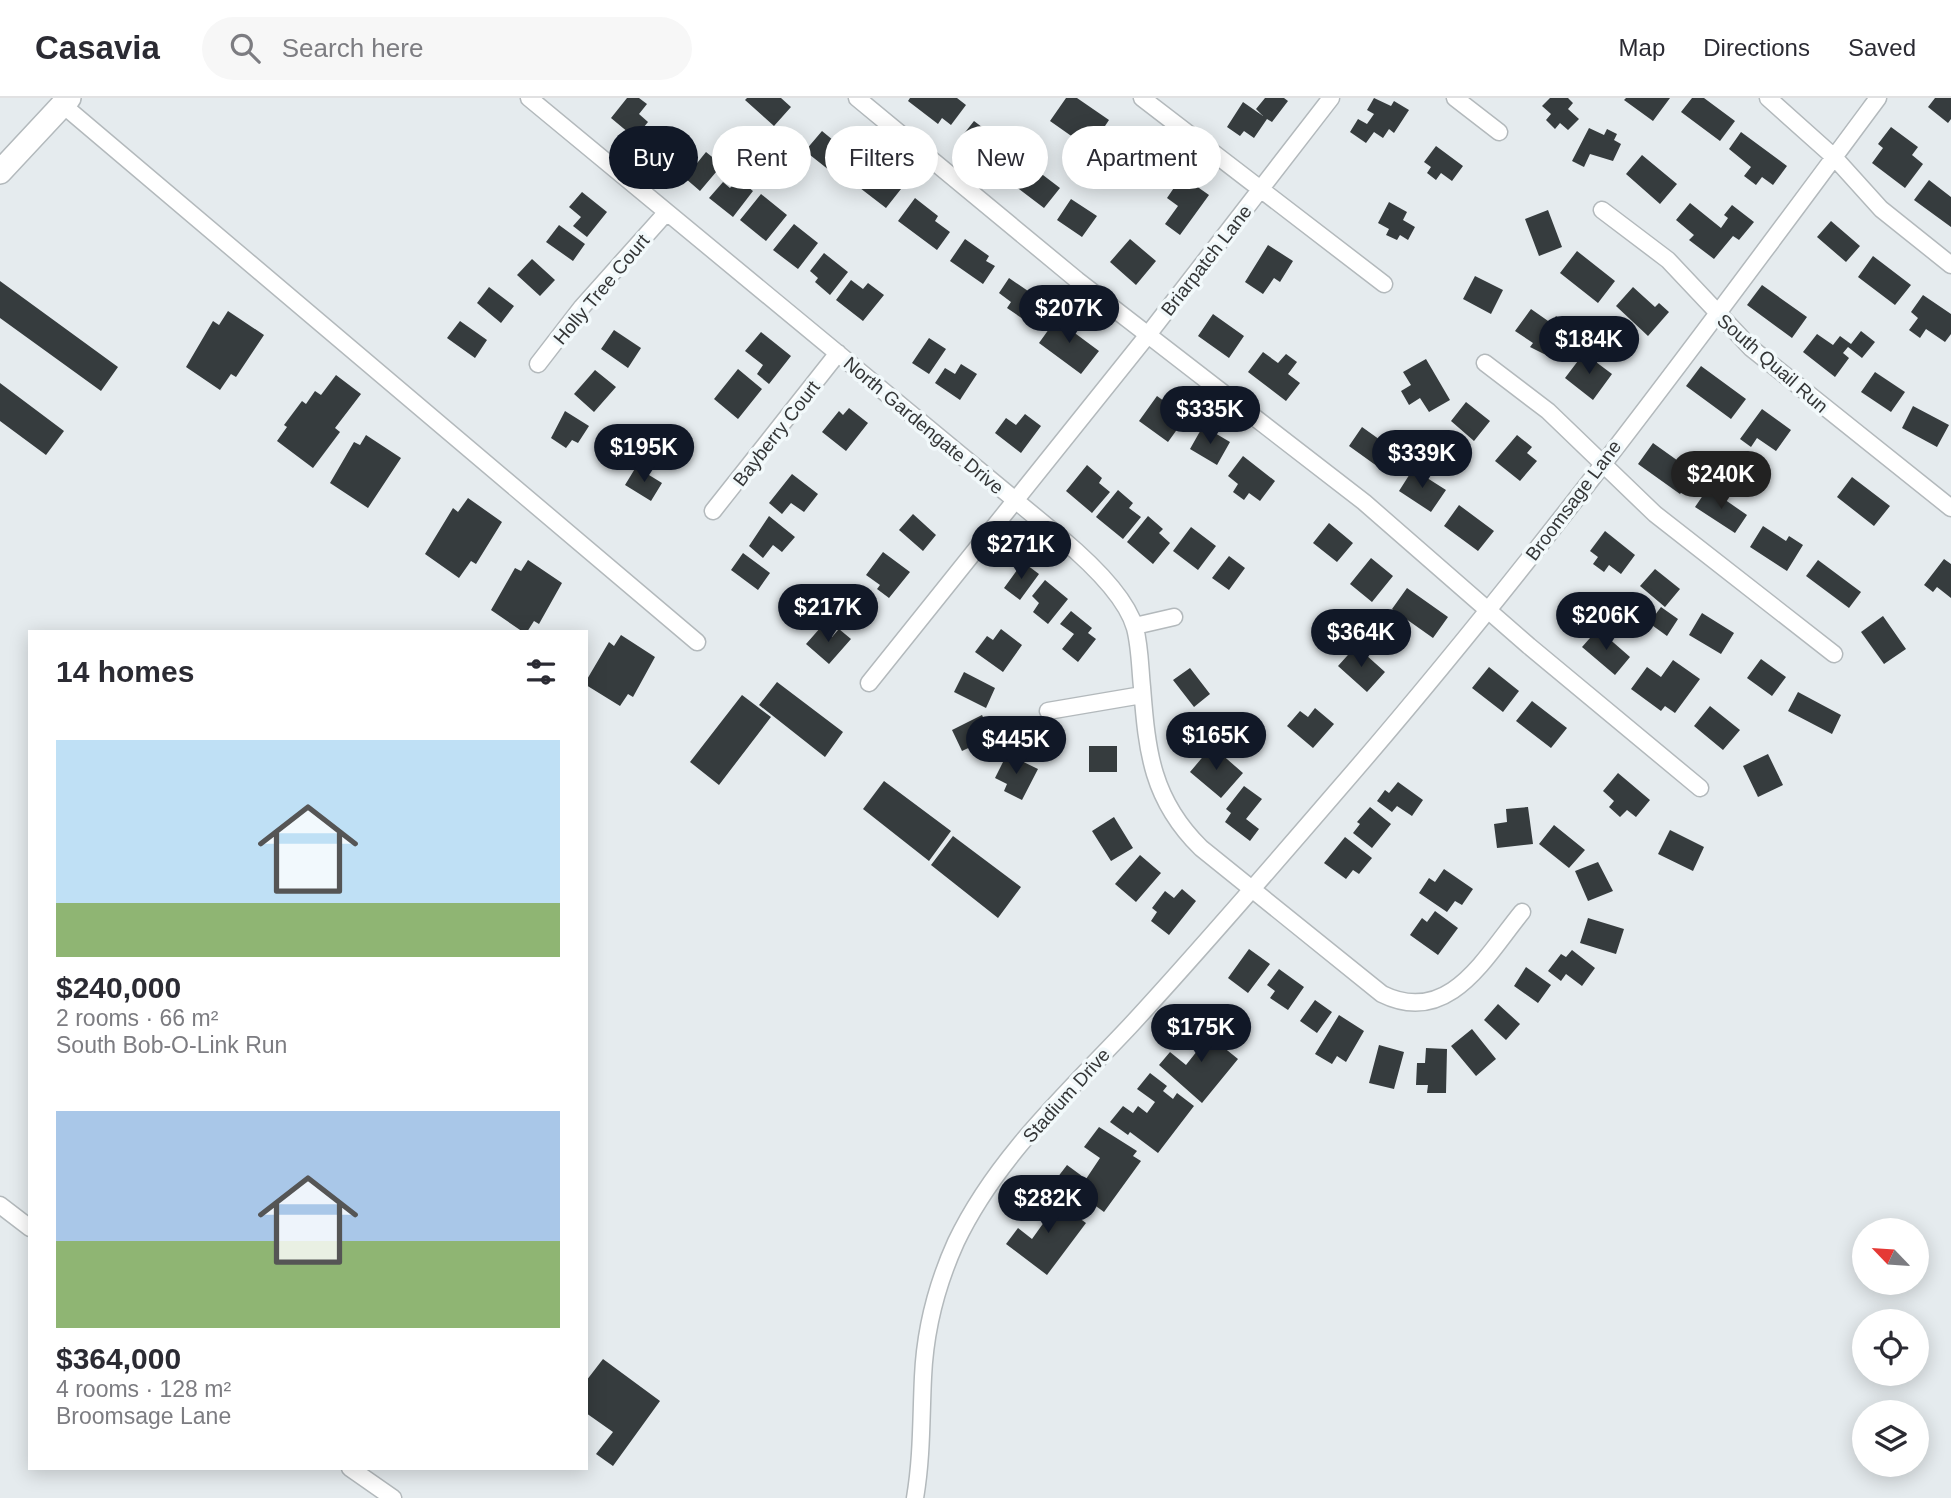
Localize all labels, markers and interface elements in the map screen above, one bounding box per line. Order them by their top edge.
search box [202,17,692,80]
text: Casavia [35,29,160,66]
icon: search [226,29,264,67]
text: Search here [282,33,423,63]
text: Map [1619,34,1665,61]
text: Directions [1703,34,1810,61]
text: Saved [1848,34,1916,61]
chip: Buy [609,126,698,189]
chip: Rent [712,126,811,189]
chip: Filters [825,126,938,189]
chip: New [952,126,1048,189]
chip: Apartment [1062,126,1221,189]
street label: Briarpatch Lane [1157,201,1256,320]
street label: Holly Tree Court [549,229,654,349]
pin: $207K [1020,286,1118,345]
text: $207K [1035,295,1103,321]
street label: South Quail Run [1713,310,1832,417]
pin: $184K [1540,316,1638,376]
text: $184K [1555,326,1623,352]
street label: North Gardengate Drive [840,353,1008,498]
street label: Bayberry Court [729,376,824,490]
pin: $335K [1161,386,1259,446]
text: $335K [1176,396,1244,422]
pin: $195K [595,424,693,484]
pin: $339K [1373,430,1471,490]
text: $195K [610,434,678,460]
street label: Broomsage Lane [1521,436,1625,564]
text: $339K [1388,440,1456,466]
pin: $240K [1672,452,1770,511]
text: $240K [1687,461,1755,487]
pin: $271K [972,522,1070,581]
text: $271K [987,531,1055,557]
pin: $217K [779,584,877,644]
pin: $206K [1557,592,1655,652]
text: $217K [794,594,862,620]
text: $206K [1572,602,1640,628]
pin: $364K [1312,610,1410,669]
text: $364K [1327,619,1395,645]
icon: filters [522,653,560,691]
text: 14 homes [56,655,194,688]
pin: $165K [1167,712,1265,772]
pin: $445K [967,716,1065,776]
text: $165K [1182,722,1250,748]
text: $445K [982,726,1050,752]
icon: home [245,786,371,912]
text: $240,000 [56,971,181,1004]
pin: $175K [1152,1004,1250,1064]
text: 2 rooms · 66 m² [56,1005,218,1031]
text: $175K [1167,1014,1235,1040]
text: South Bob-O-Link Run [56,1032,287,1058]
street label: Stadium Drive [1019,1044,1114,1147]
icon: home [245,1157,371,1283]
pin: $282K [999,1176,1097,1235]
text: $282K [1014,1185,1082,1211]
north arrow [1852,1218,1928,1295]
map controls [1852,1218,1929,1477]
button: locate [1852,1309,1929,1386]
text: $364,000 [56,1342,181,1375]
text: 4 rooms · 128 m² [56,1376,231,1402]
button: layers [1852,1400,1929,1477]
text: Broomsage Lane [56,1403,231,1429]

